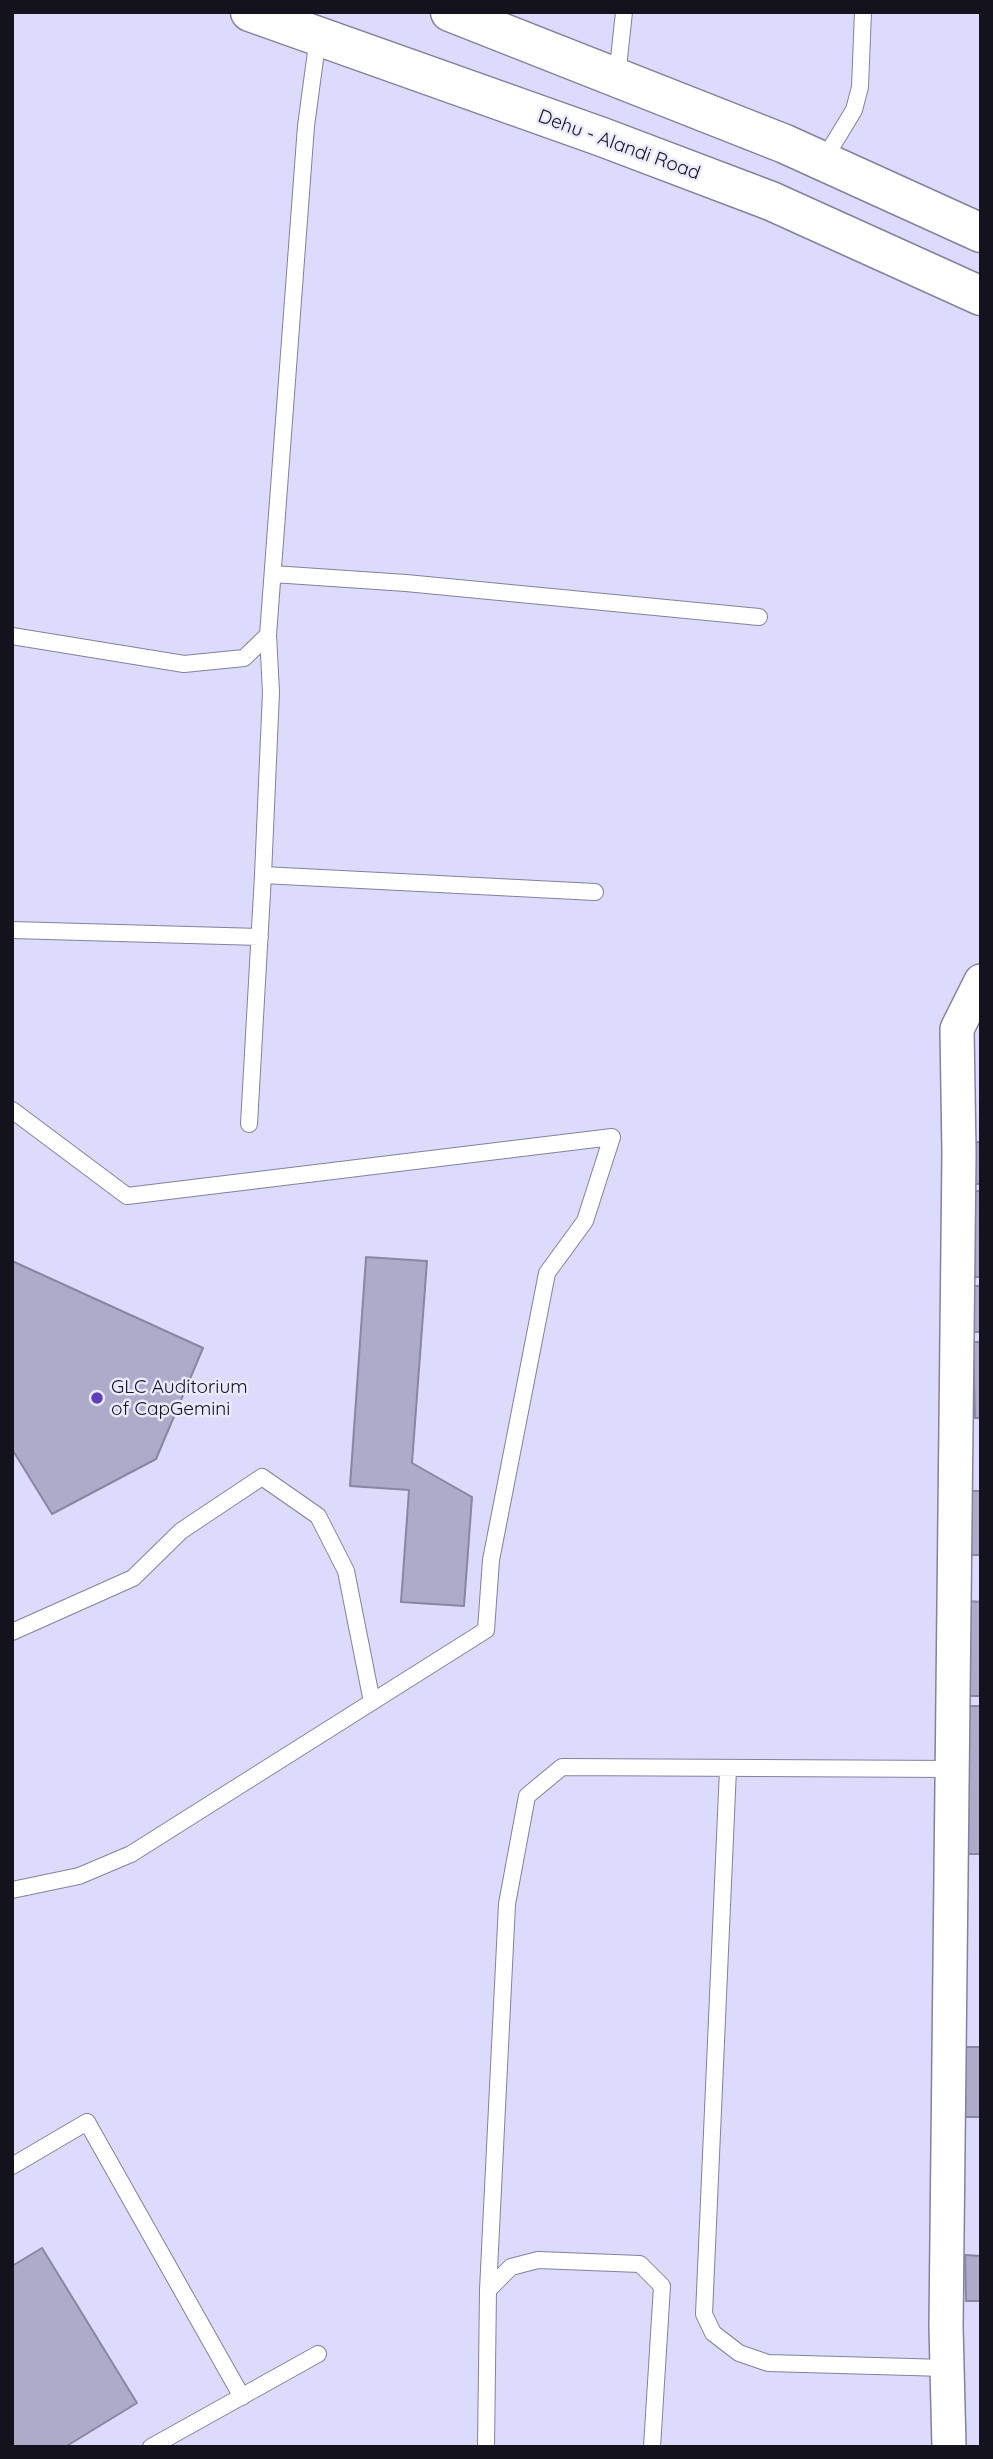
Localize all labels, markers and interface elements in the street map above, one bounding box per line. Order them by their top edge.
street label: Dehu - Alandi Road [535,105,703,185]
place label: GLC Auditorium of CapGemini [111,1376,248,1420]
marker: GLC Auditorium of CapGemini [89,1390,105,1406]

